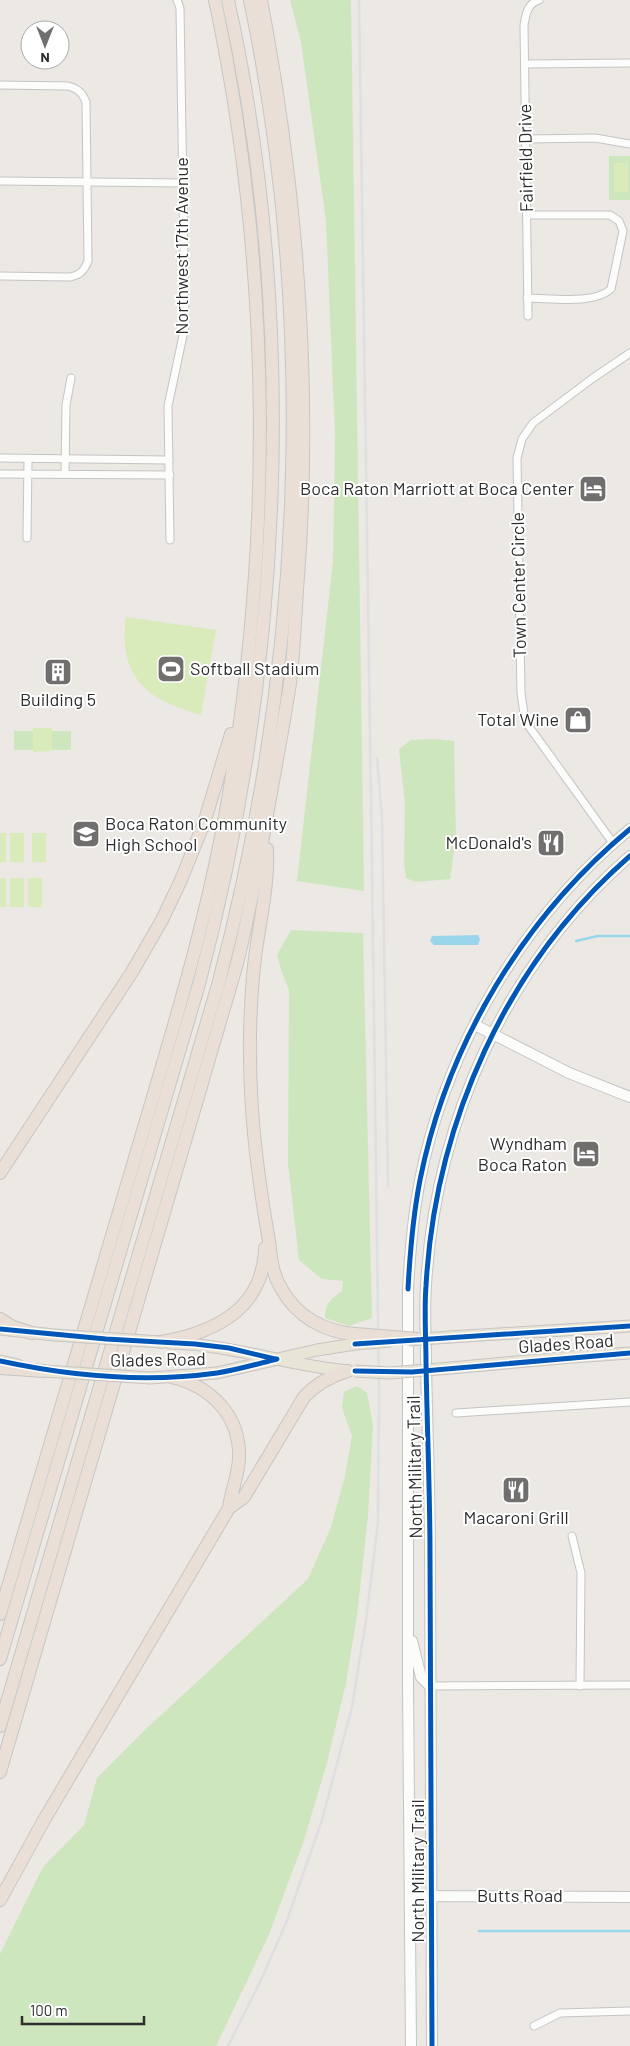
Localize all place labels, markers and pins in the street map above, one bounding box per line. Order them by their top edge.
hotel icon: Boca Raton Marriott at Boca Center [578,474,608,504]
place label: Boca Raton Marriott at Boca Center [300,477,574,499]
sports icon: Softball Stadium [156,654,186,684]
building icon: Building 5 [43,657,73,687]
place label: Softball Stadium [190,657,319,679]
place label: Building 5 [20,688,96,710]
shop icon: Total Wine [563,705,593,735]
place label: Total Wine [477,708,559,730]
place label: Boca Raton Community High School [105,812,287,855]
school or university icon: Boca Raton Community High School [71,819,101,849]
restaurant icon: McDonald's [536,828,566,858]
place label: McDonald's [445,831,532,853]
place label: Wyndham Boca Raton [478,1132,567,1175]
hotel icon: Wyndham Boca Raton [571,1139,601,1169]
restaurant icon: Macaroni Grill [501,1475,531,1505]
place label: Macaroni Grill [463,1506,569,1528]

